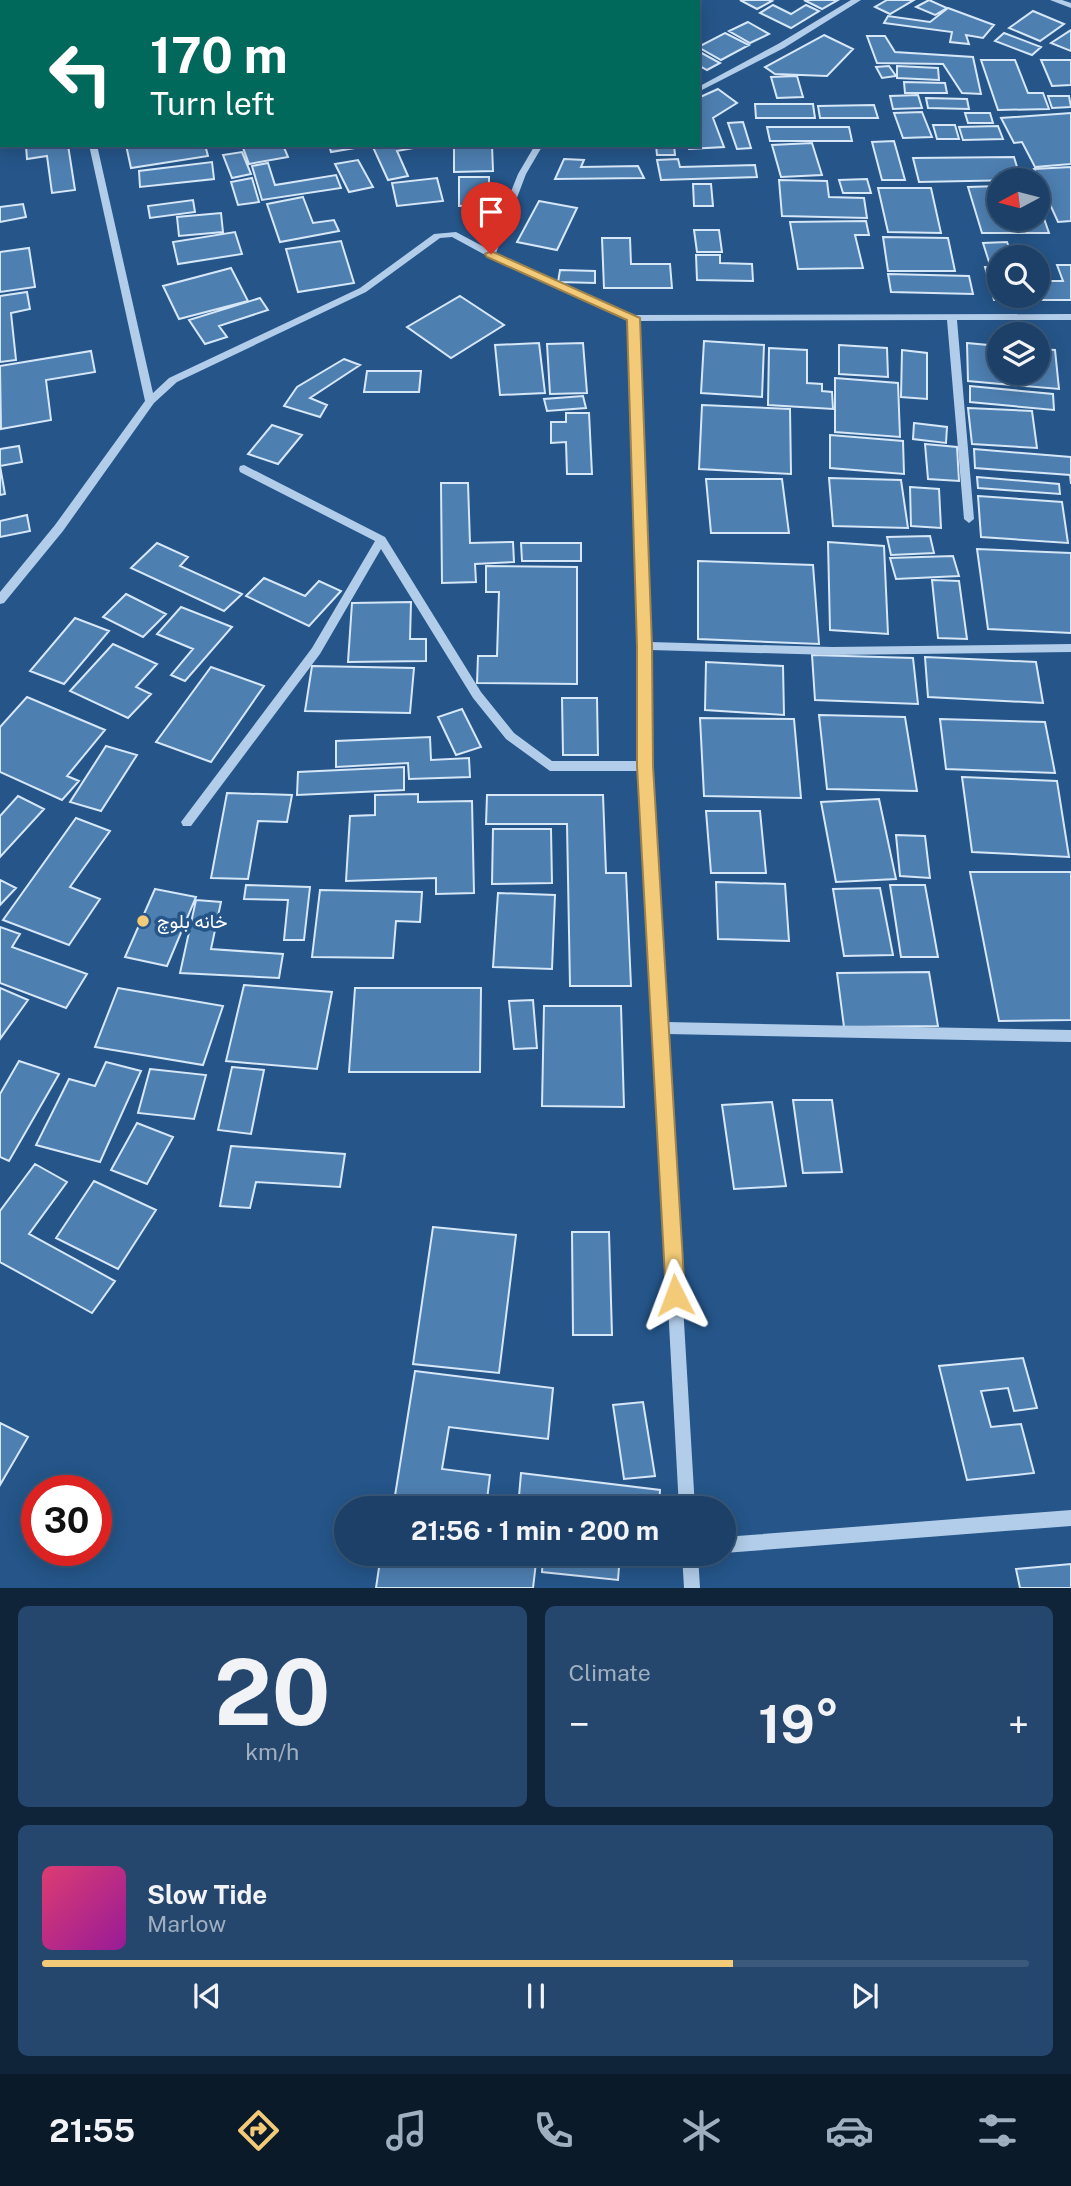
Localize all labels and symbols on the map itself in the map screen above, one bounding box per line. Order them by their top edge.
north arrow [987,168,1050,231]
pin [461,182,521,254]
place label: خانه بلوچ [157,910,227,934]
marker: خانه بلوچ [135,913,151,929]
position arrow [638,1258,712,1332]
speed limit sign: 30 [21,1475,112,1566]

